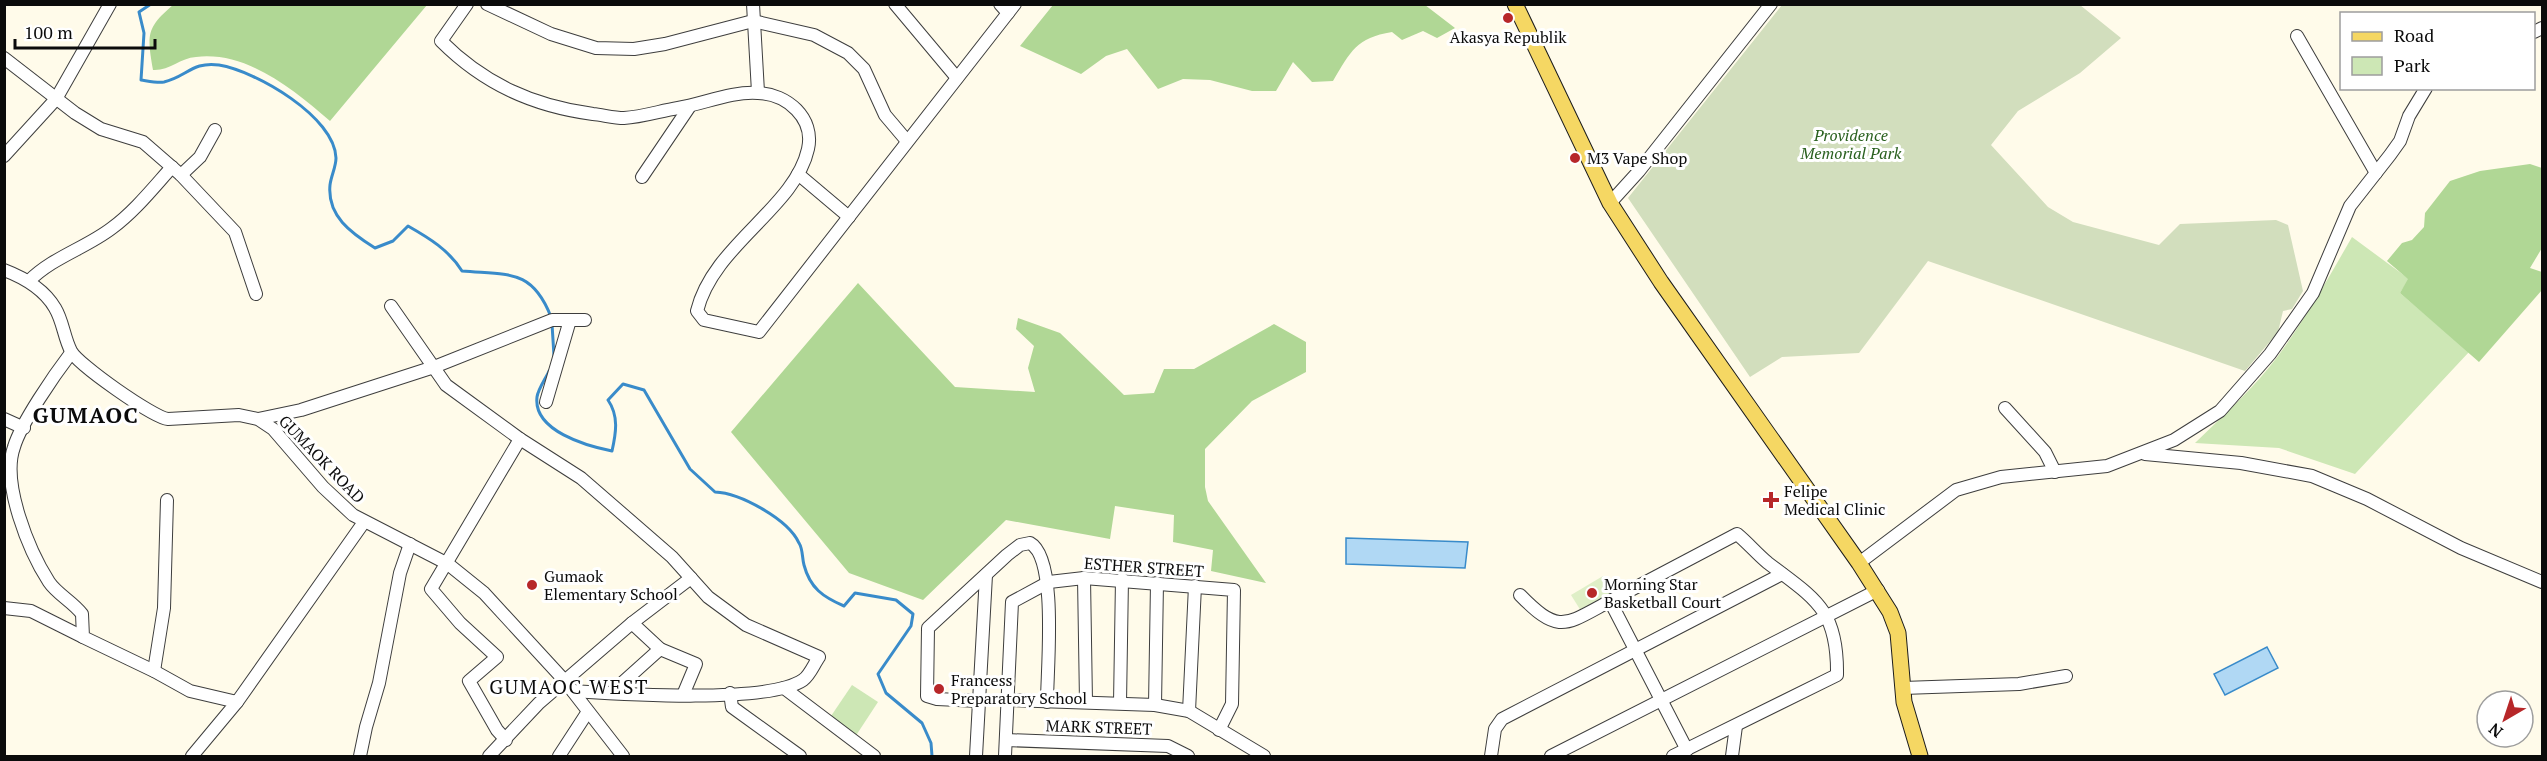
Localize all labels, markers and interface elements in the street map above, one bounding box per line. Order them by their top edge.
marker: Akasya Republik [1501,11,1515,25]
scale bar [15,12,154,50]
legend [2340,12,2535,90]
text: 100 m [24,20,73,44]
text: Road [2394,23,2434,47]
place label: Akasya Republik [1449,26,1567,48]
text: Park [2394,53,2431,77]
park label: Providence Memorial Park [1800,124,1902,164]
place label: M3 Vape Shop [1587,147,1687,169]
marker: M3 Vape Shop [1568,151,1582,165]
district label: GUMAOC [33,400,139,429]
street label: GUMAOK ROAD [274,410,370,508]
place label: Felipe Medical Clinic [1784,480,1886,520]
marker: Felipe Medical Clinic [1762,491,1780,509]
street label: ESTHER STREET [1083,552,1205,582]
place label: Gumaok Elementary School [544,565,678,605]
place label: Morning Star Basketball Court [1604,573,1721,613]
marker: Gumaok Elementary School [525,578,539,592]
marker: Morning Star Basketball Court [1585,586,1599,600]
place label: Francess Preparatory School [951,669,1087,709]
district label: GUMAOC WEST [489,673,649,700]
marker: Francess Preparatory School [932,682,946,696]
north arrow [2475,689,2535,749]
street label: MARK STREET [1045,714,1153,740]
text: N [2484,718,2507,743]

